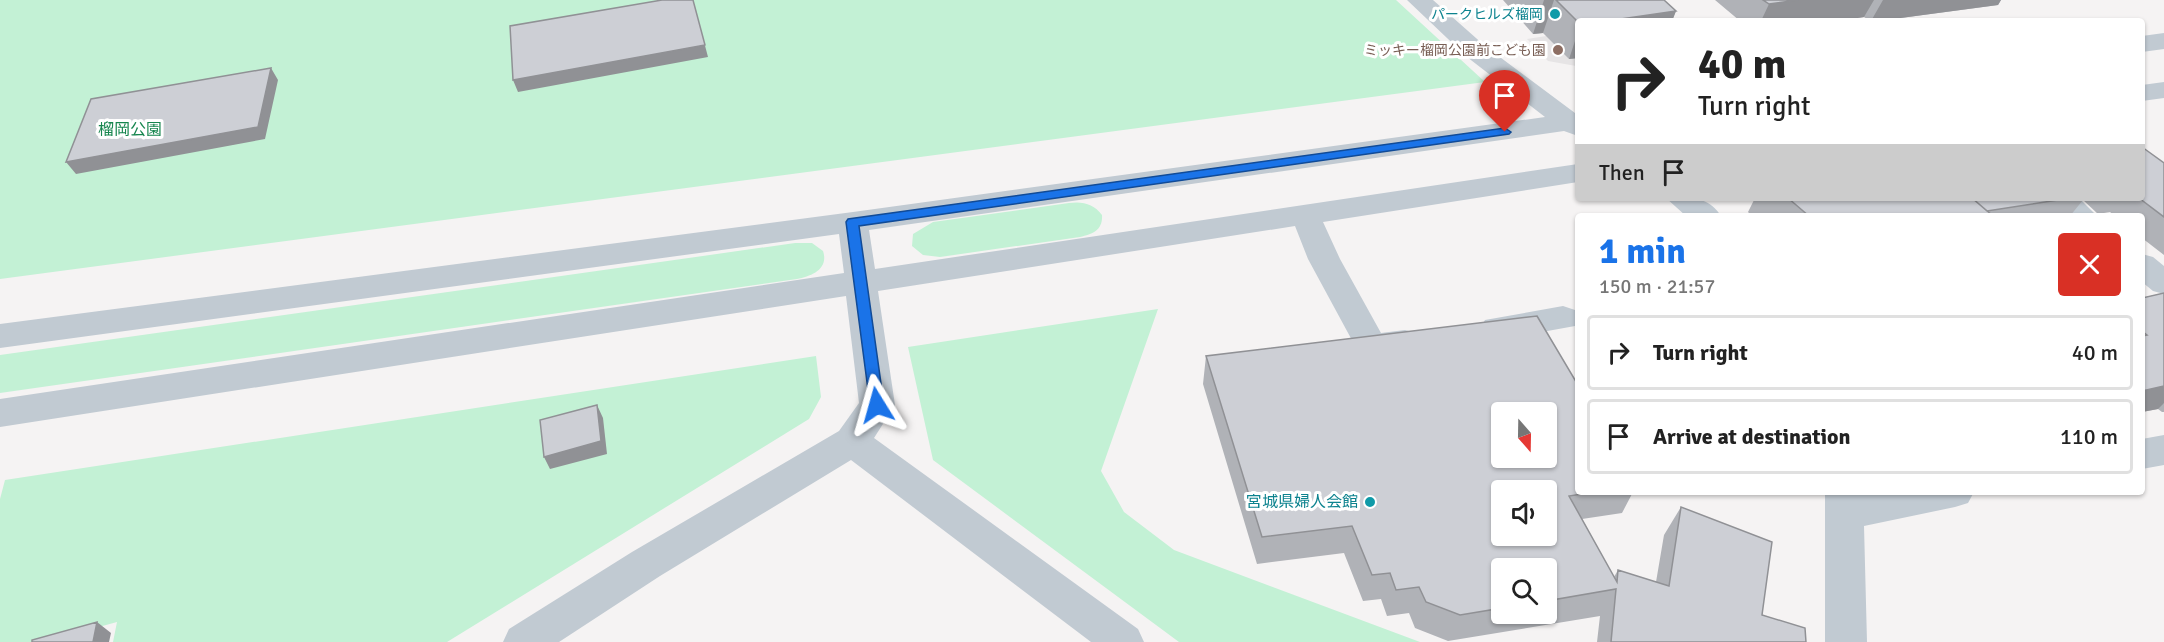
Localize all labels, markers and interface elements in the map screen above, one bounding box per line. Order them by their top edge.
place label: パークヒルズ榴岡 [1431,6,1543,23]
marker: パークヒルズ榴岡 [1548,7,1562,21]
text: 40 m [1698,39,1787,90]
place label: ミッキー榴岡公園前こども園 [1364,42,1546,59]
icon: right [1599,42,1677,120]
marker: ミッキー榴岡公園前こども園 [1551,43,1565,57]
pin [1479,70,1530,132]
icon: arrive [1488,79,1521,112]
text: Turn right [1698,90,1811,123]
park label: 榴岡公園 [98,120,162,140]
icon: arrive [1657,156,1690,189]
text: Then [1599,159,1645,186]
text: 1 min [1599,229,1686,274]
button: close [2058,233,2121,296]
text: 150 m · 21:57 [1599,274,1715,299]
icon: right [1602,336,1635,369]
text: Turn right [1653,339,1748,366]
text: 40 m [2072,339,2118,366]
position arrow [845,373,909,437]
north arrow [1491,402,1557,468]
map controls [1491,402,1557,624]
icon: arrive [1602,420,1635,453]
text: Arrive at destination [1653,423,1850,450]
text: 110 m [2060,423,2118,450]
button: sound [1491,480,1557,546]
place label: 宮城県婦人会館 [1246,492,1358,512]
marker: 宮城県婦人会館 [1363,495,1377,509]
button: search [1491,558,1557,624]

